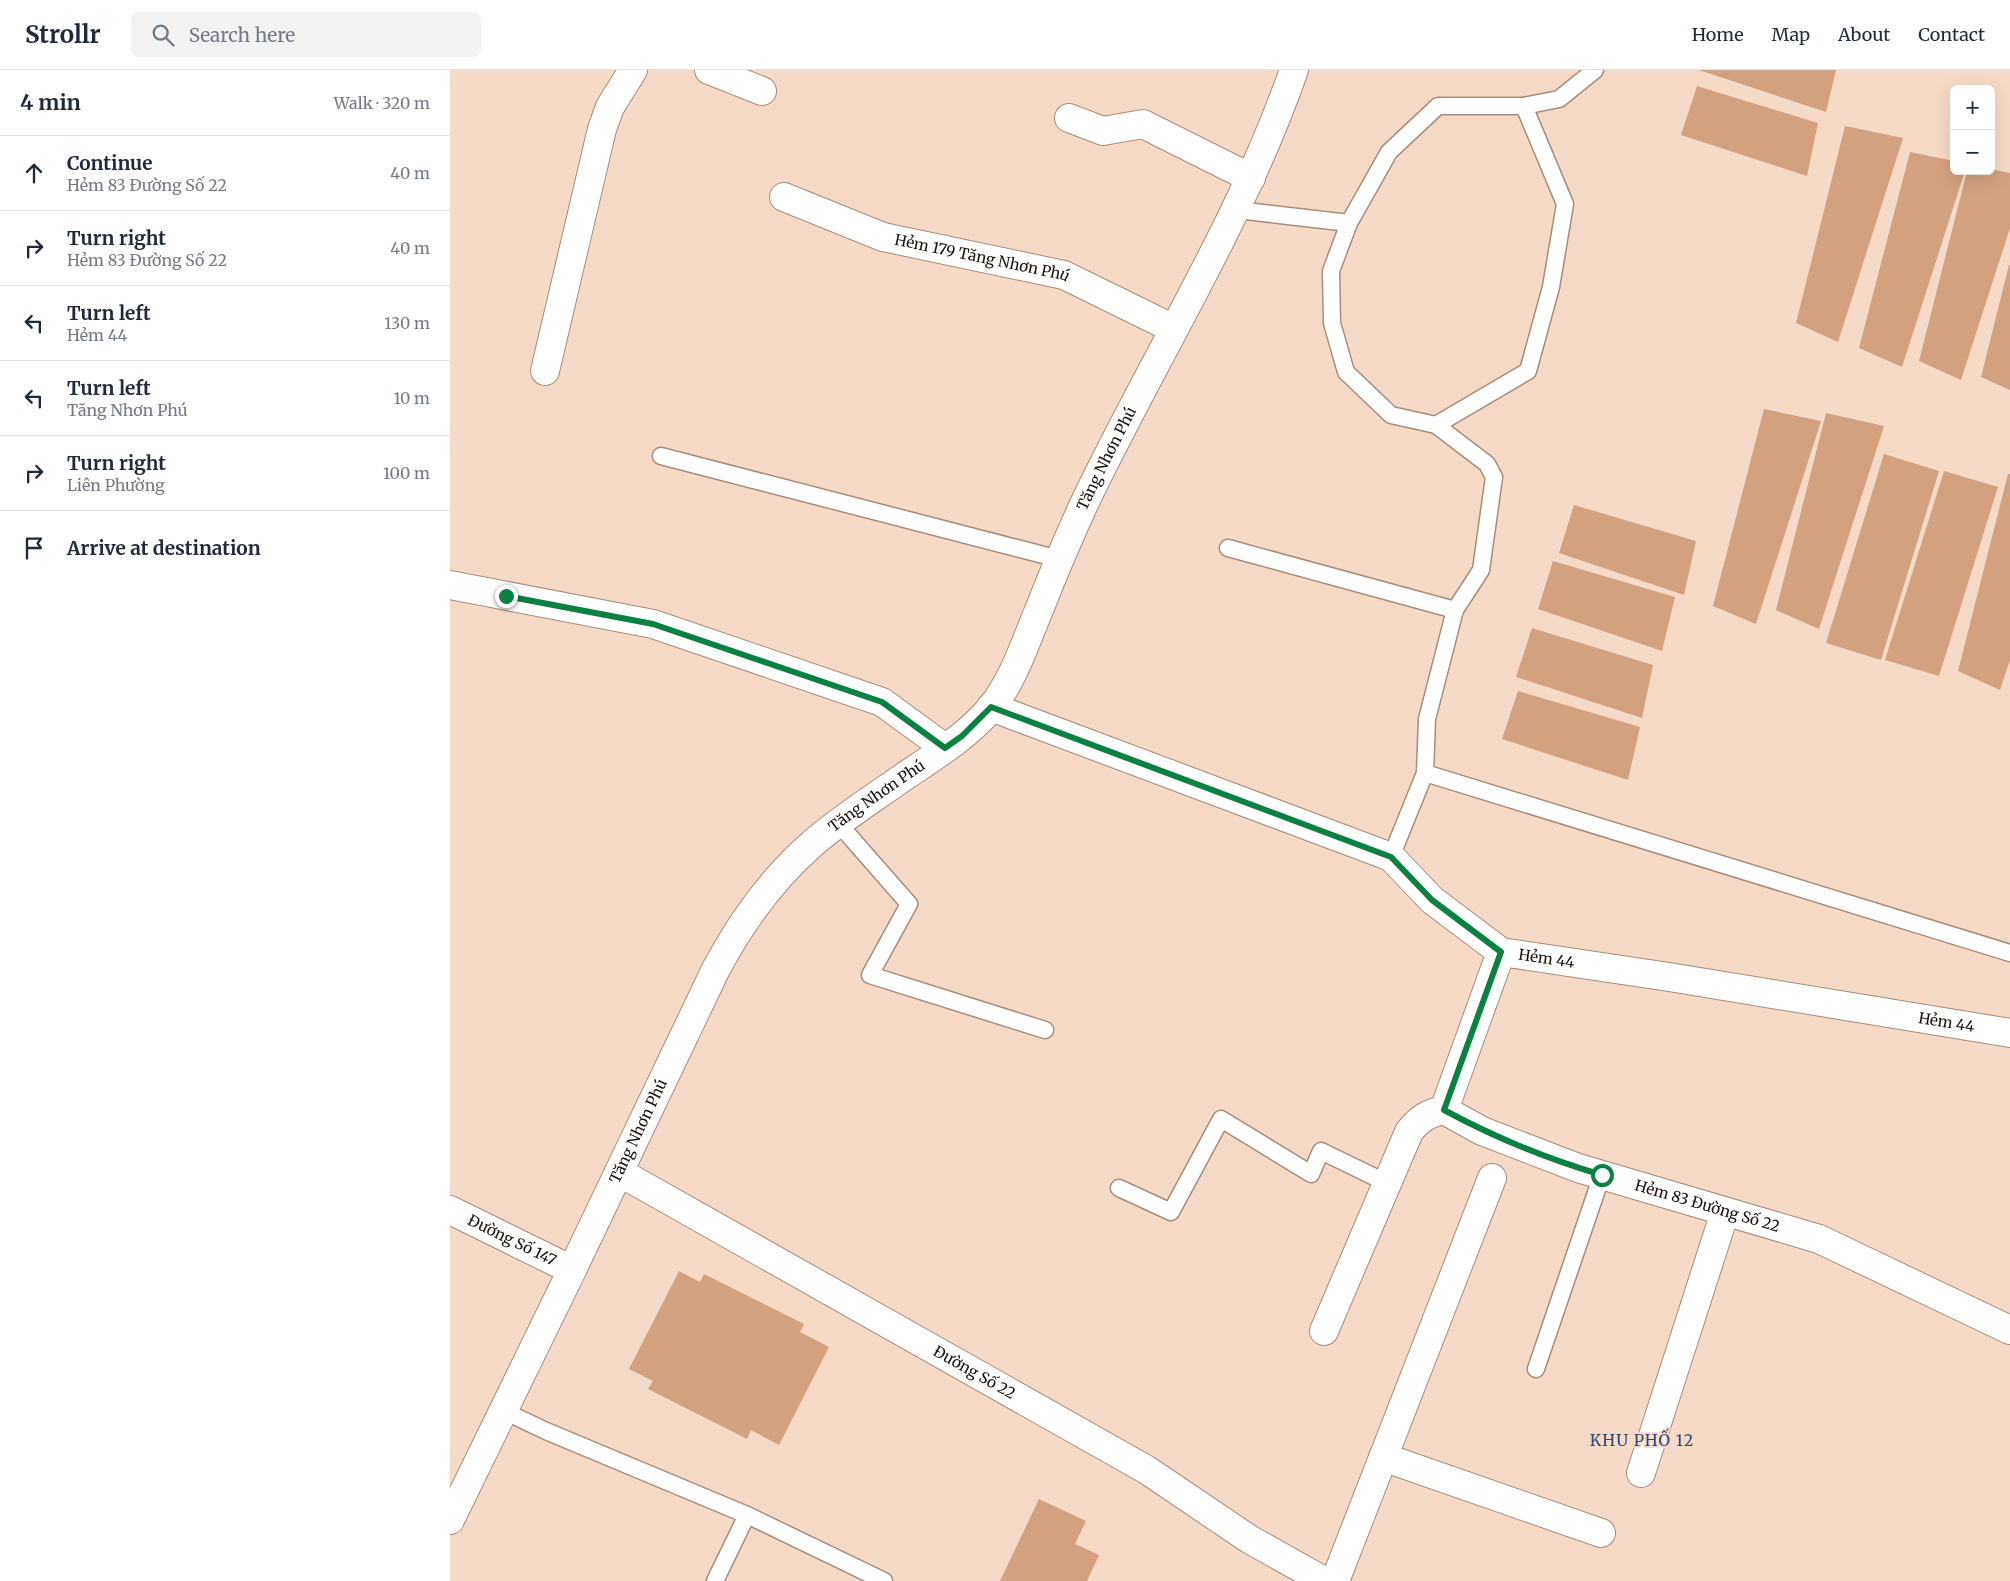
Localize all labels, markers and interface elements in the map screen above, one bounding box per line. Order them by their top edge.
search box [131,12,481,57]
text: Strollr [25,19,101,50]
icon: search [149,21,177,49]
text: Search here [189,23,295,47]
text: Home [1692,23,1744,46]
text: Map [1772,23,1810,46]
text: About [1838,23,1890,46]
text: Contact [1918,23,1985,46]
map controls [1950,85,1995,175]
button: + [1950,85,1995,130]
text: 4 min [20,89,81,116]
text: Walk · 320 m [334,93,430,113]
button: − [1950,130,1995,175]
text: Continue [67,151,153,175]
icon: ahead [20,159,48,187]
text: 40 m [390,163,430,183]
text: Hẻm 83 Đường Số 22 [67,175,227,195]
text: Turn right [67,226,166,250]
street label: Hẻm 179 Tăng Nhơn Phú [893,230,1073,285]
icon: right [20,234,48,262]
text: 40 m [390,238,430,258]
text: Hẻm 83 Đường Số 22 [67,250,227,270]
text: Turn left [67,301,151,325]
icon: left [20,309,48,337]
text: 130 m [384,313,430,333]
text: Hẻm 44 [67,325,127,345]
text: Turn left [67,376,151,400]
icon: left [20,384,48,412]
text: 10 m [393,388,430,408]
text: Tăng Nhơn Phú [67,400,188,420]
street label: Tăng Nhơn Phú [1072,404,1140,513]
text: Turn right [67,451,166,475]
icon: right [20,459,48,487]
text: 100 m [383,463,430,483]
text: Liên Phường [67,475,165,495]
icon: arrive [20,534,48,562]
text: Arrive at destination [67,536,261,560]
route end [495,585,518,608]
street label: Tăng Nhơn Phú [825,756,928,836]
street label: Hẻm 44 [1517,945,1576,972]
street label: Hẻm 44 [1917,1008,1976,1036]
street label: Tăng Nhơn Phú [605,1076,671,1186]
route start [1591,1164,1614,1187]
street label: Hẻm 83 Đường Số 22 [1633,1175,1782,1236]
street label: Đường Số 147 [465,1210,560,1270]
street label: Đường Số 22 [930,1341,1019,1403]
district label: KHU PHỐ 12 [1590,1428,1694,1450]

